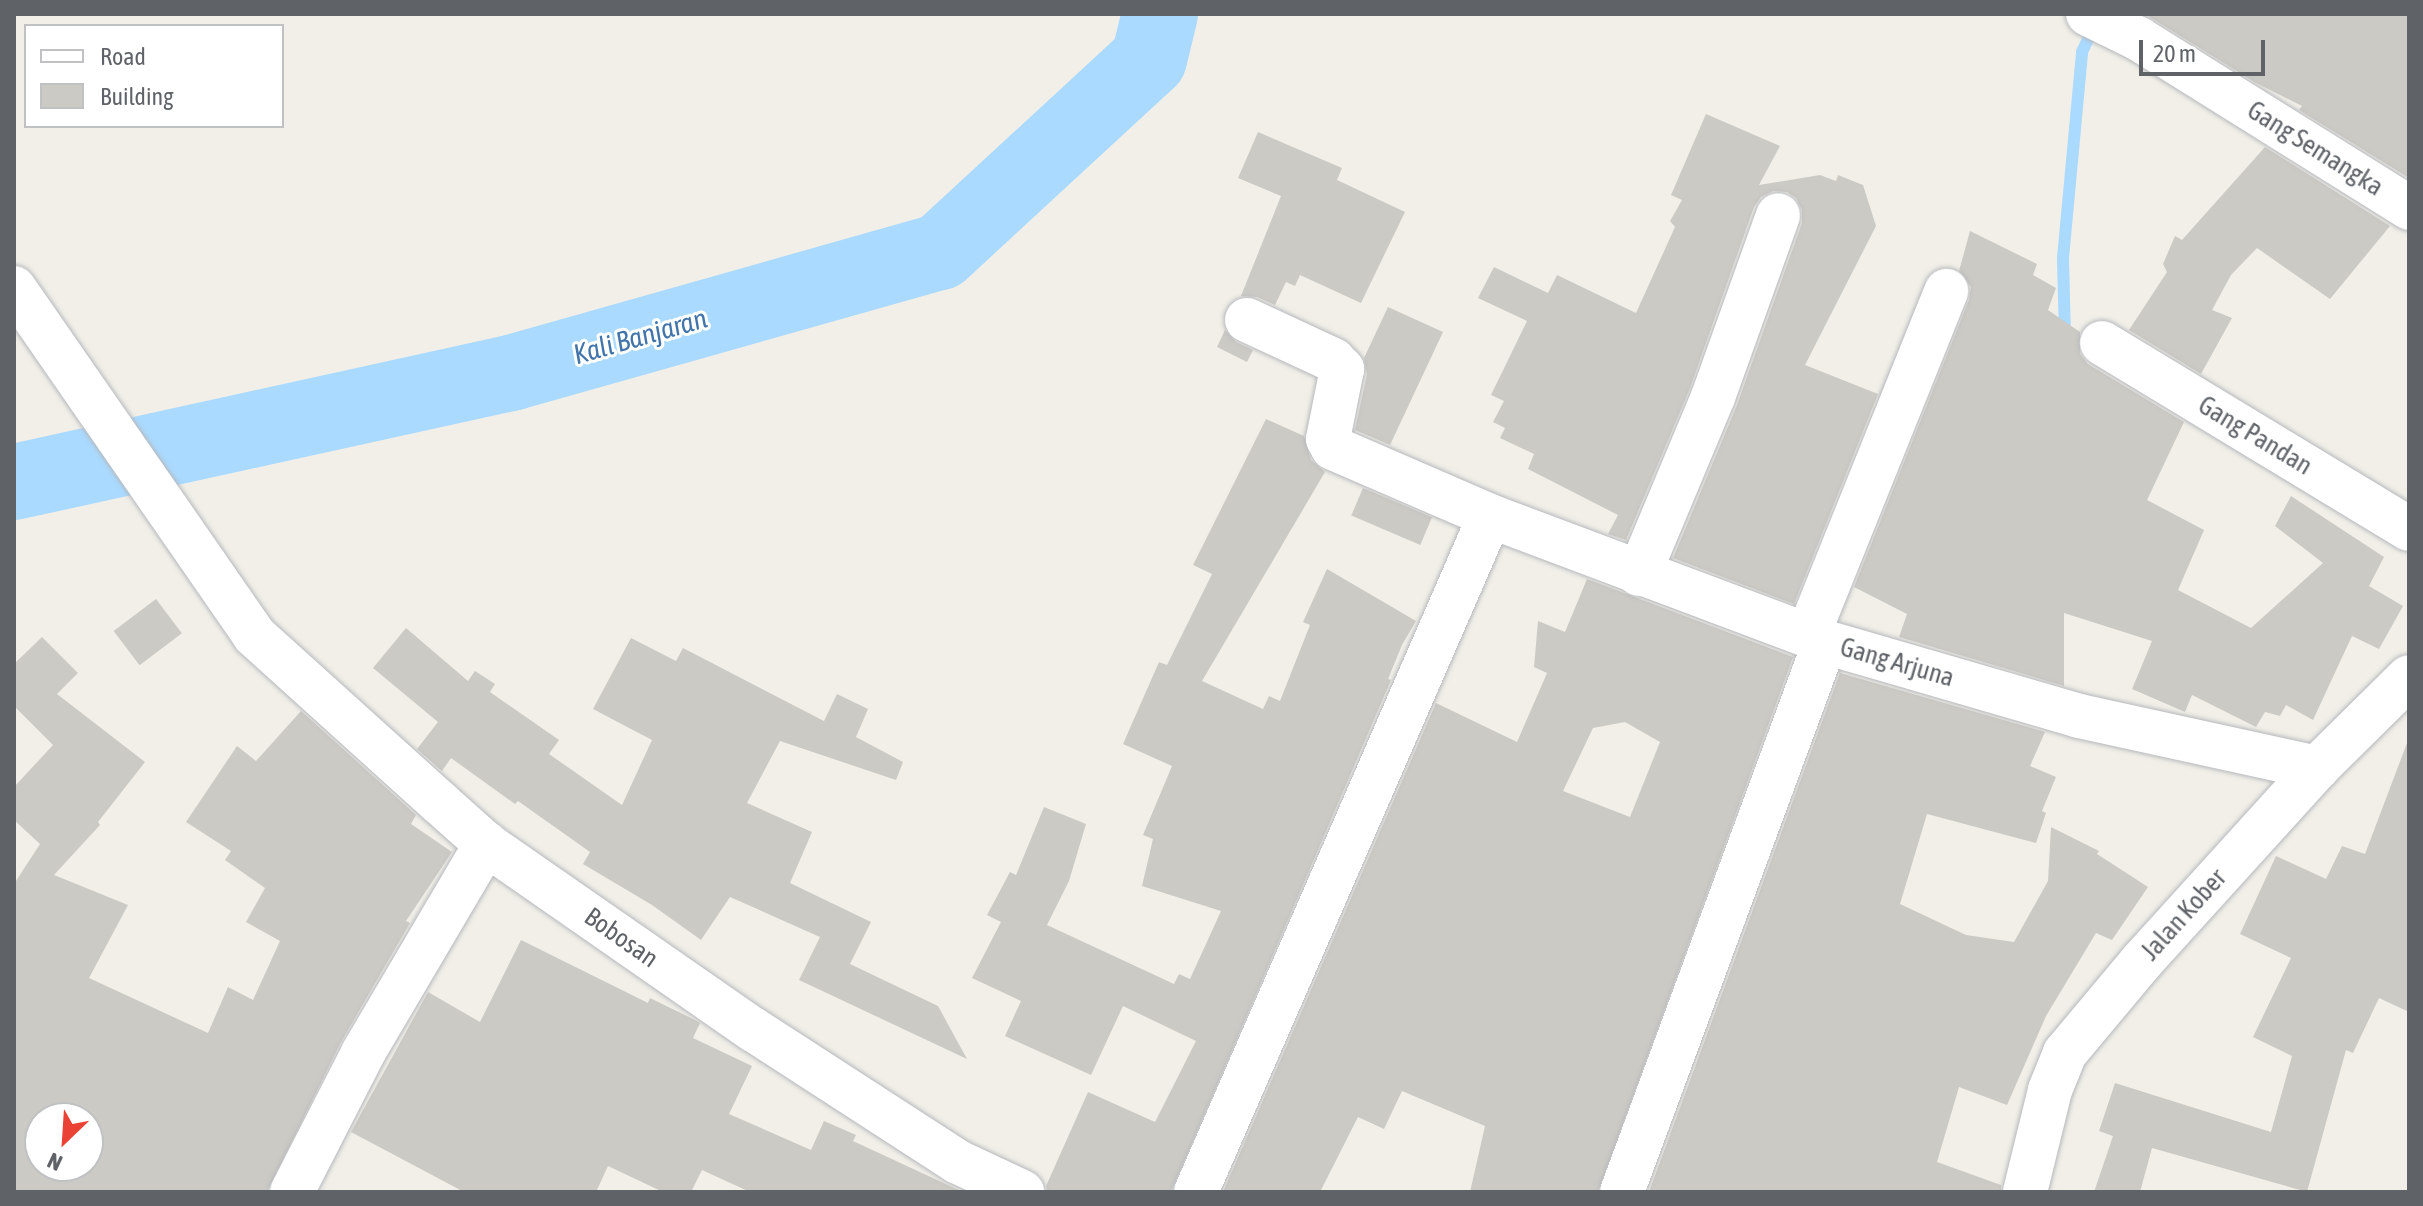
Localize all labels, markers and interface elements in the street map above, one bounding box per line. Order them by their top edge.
legend [24,24,284,128]
scale bar [2143,24,2269,74]
text: 20 m [2153,40,2196,67]
text: Road [100,43,146,70]
text: Building [100,83,173,110]
street label: Gang Semangka [2241,95,2389,203]
water label: Kali Banjaran [569,301,711,371]
street label: Gang Pandan [2192,390,2318,482]
street label: Gang Arjuna [1837,632,1957,694]
street label: Jalan Kober [2135,863,2233,967]
street label: Bobosan [578,901,664,975]
north arrow [24,1102,104,1182]
text: N [43,1147,66,1176]

